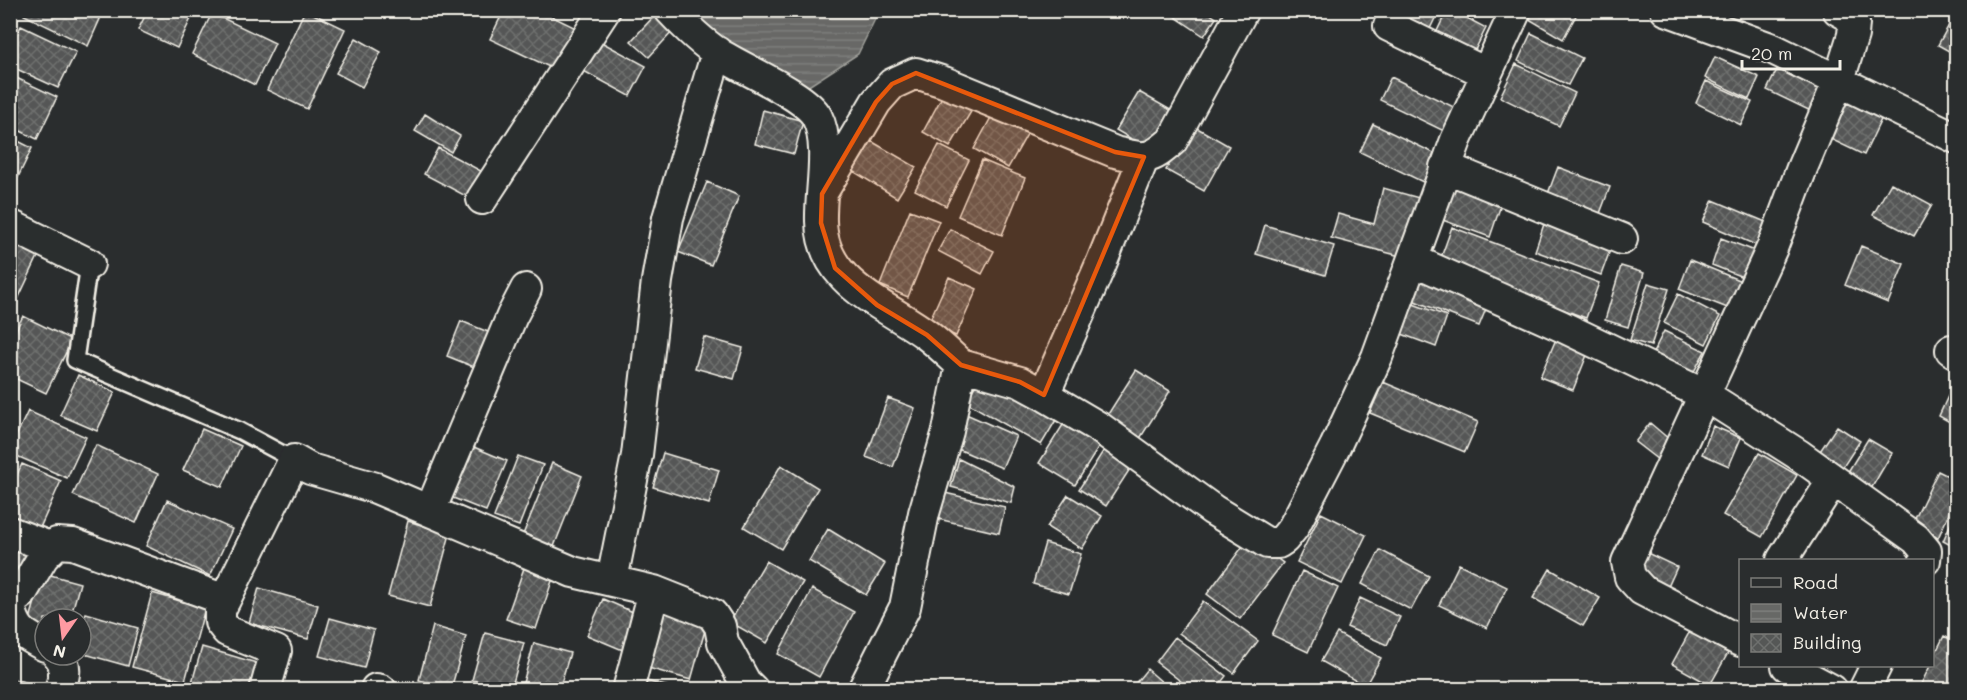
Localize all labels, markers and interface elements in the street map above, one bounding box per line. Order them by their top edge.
scale bar [1742,33,1840,71]
text: 20 m [1751,41,1792,65]
legend [1739,559,1934,667]
text: Road [1793,570,1838,594]
text: Water [1793,600,1848,624]
north arrow [33,607,93,667]
text: Building [1793,630,1861,654]
text: N [51,640,68,664]

